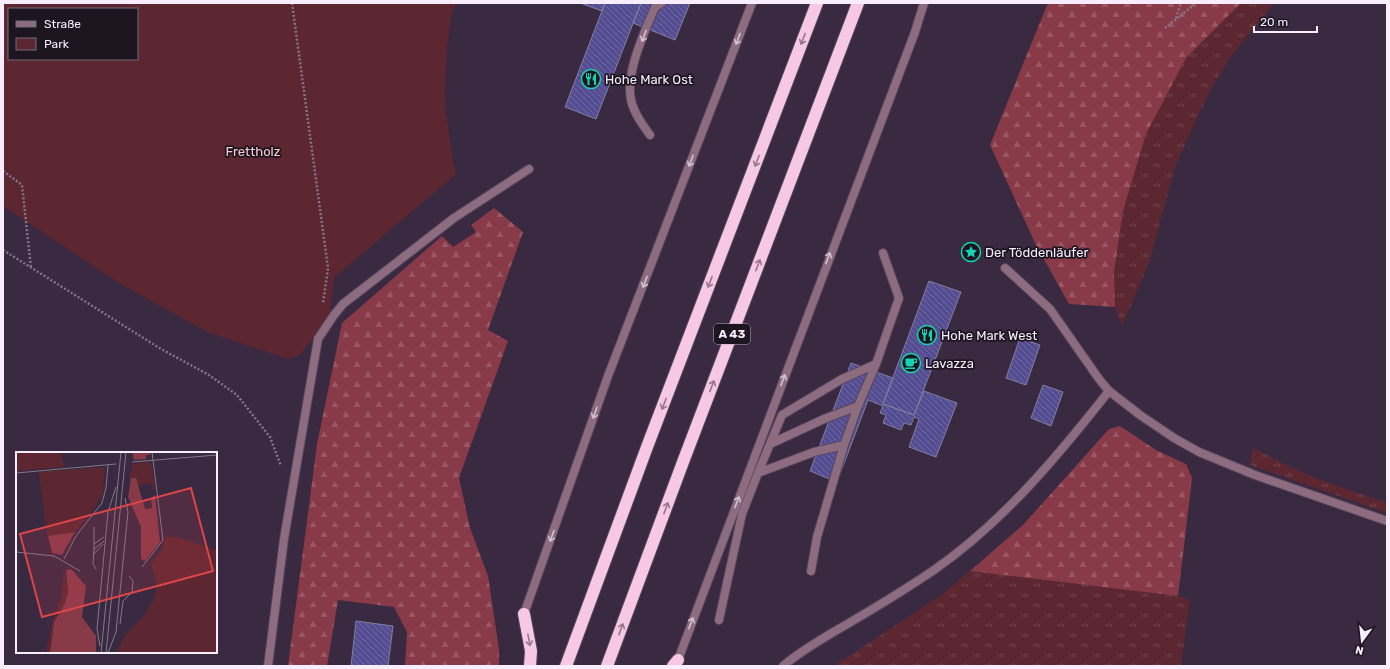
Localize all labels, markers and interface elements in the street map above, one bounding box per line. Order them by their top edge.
legend [8,8,138,60]
scale bar [1254,8,1317,34]
text: 20 m [1260,15,1288,29]
text: Straße [44,17,81,31]
one-way arrow [639,29,647,41]
one-way arrow [733,33,741,45]
one-way arrow [799,33,807,45]
text: Park [44,37,70,51]
restaurant icon: Hohe Mark Ost [580,68,602,90]
place label: Hohe Mark Ost [605,72,693,87]
park label: Frettholz [226,144,281,159]
one-way arrow [687,154,695,166]
one-way arrow [752,154,760,166]
place icon: Der Töddenläufer [960,241,982,263]
place label: Der Töddenläufer [985,245,1088,260]
one-way arrow [825,253,833,265]
one-way arrow [755,259,763,271]
one-way arrow [640,276,648,288]
one-way arrow [706,276,714,288]
road number: A 43 [714,324,750,344]
restaurant icon: Hohe Mark West [916,324,938,346]
place label: Hohe Mark West [941,328,1037,343]
cafe icon: Lavazza [900,352,922,374]
place label: Lavazza [925,356,974,371]
one-way arrow [779,374,787,386]
one-way arrow [708,380,716,392]
one-way arrow [659,397,667,409]
one-way arrow [591,407,599,419]
inset map [16,452,217,653]
one-way arrow [733,496,741,508]
one-way arrow [663,501,670,514]
one-way arrow [548,529,555,542]
one-way arrow [688,618,696,630]
north arrow [1342,621,1382,661]
one-way arrow [617,624,625,636]
one-way arrow [525,633,533,646]
text: N [1354,643,1365,657]

